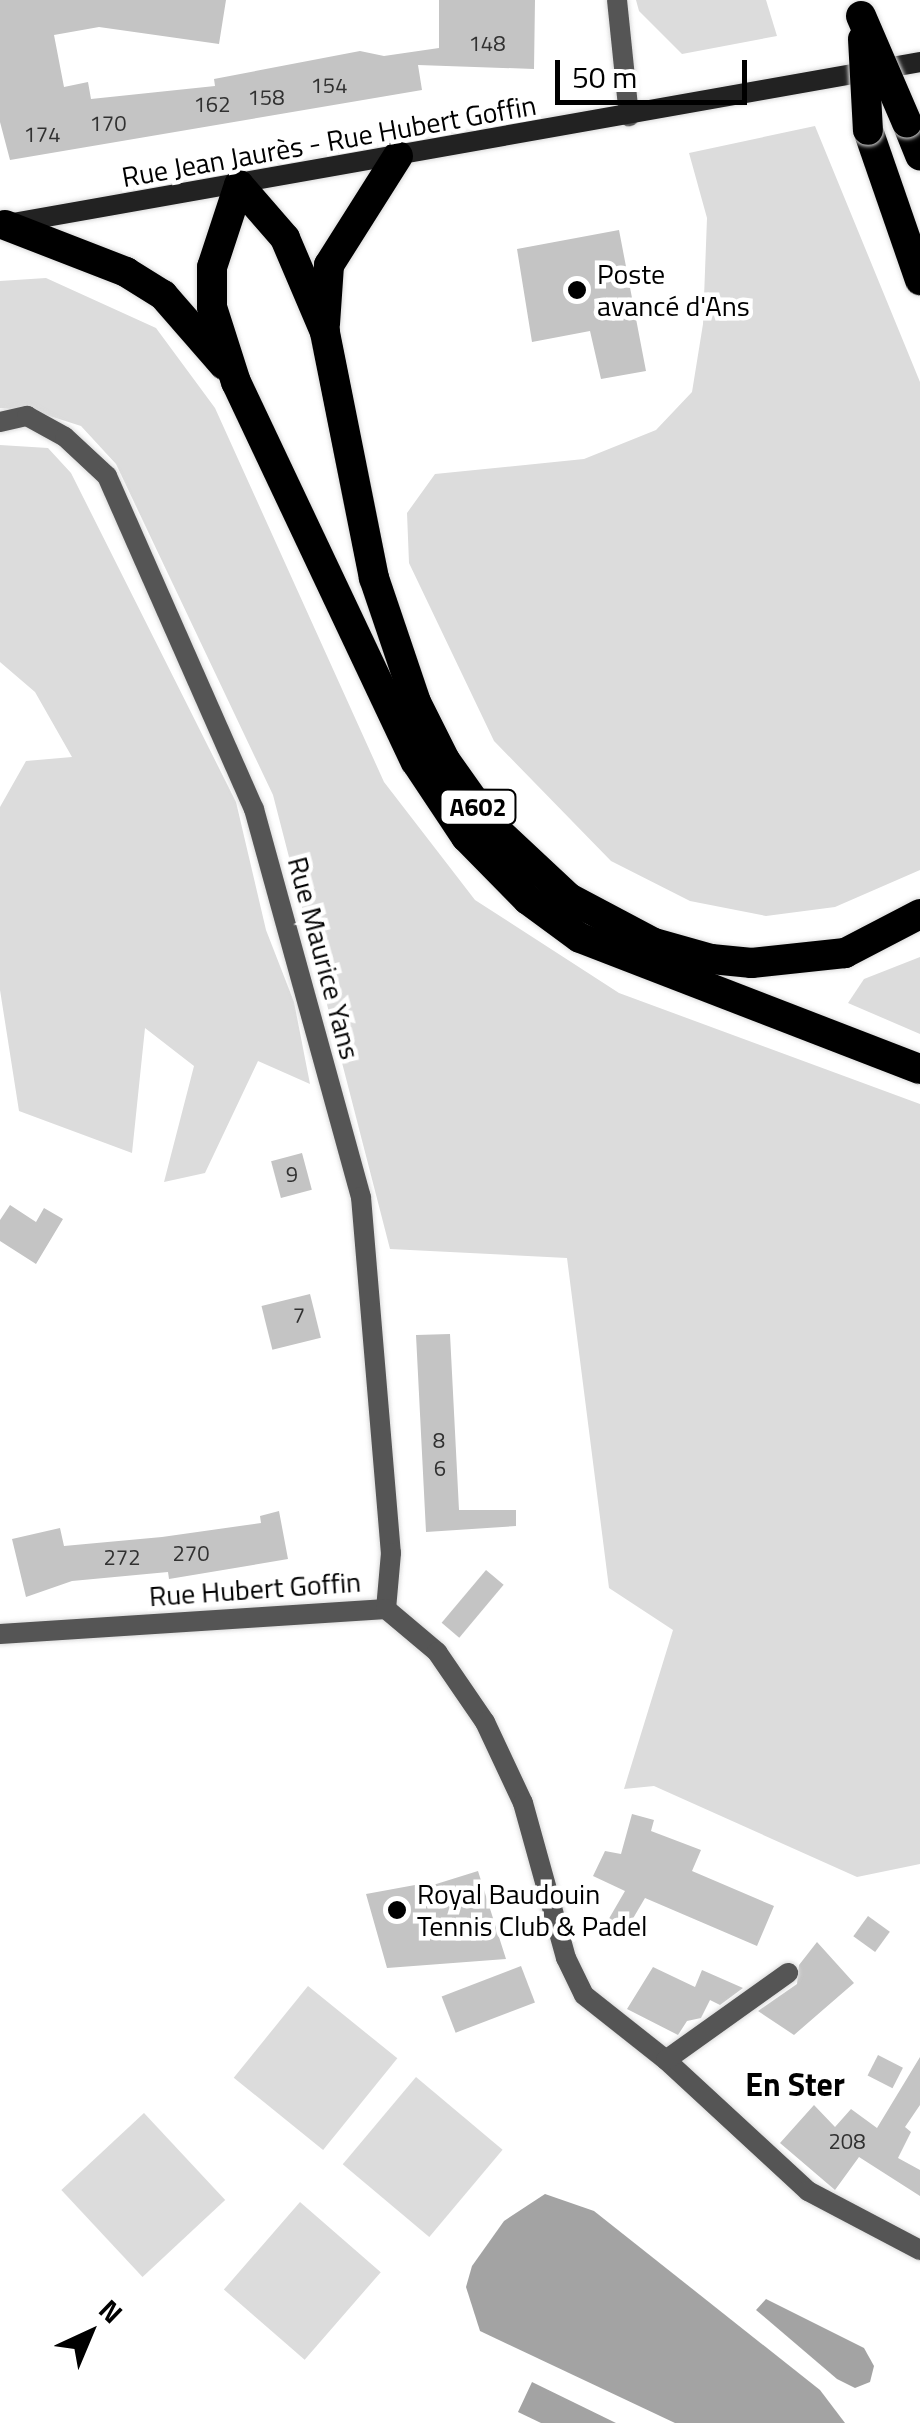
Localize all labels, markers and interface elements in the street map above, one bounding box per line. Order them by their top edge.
house number: 148 [469,31,505,57]
scale bar [560,40,752,102]
text: 50 m [572,54,637,100]
house number: 154 [311,73,347,99]
house number: 158 [248,85,284,111]
street label: Rue Jean Jaurès - Rue Hubert Goffin [119,88,539,194]
house number: 162 [194,92,230,118]
house number: 170 [90,111,126,137]
house number: 174 [24,122,60,148]
place label: Poste avancé d'Ans [597,257,750,323]
marker: Poste avancé d'Ans [566,279,588,301]
road number: A602 [438,787,518,827]
street label: Rue Maurice Yans [281,853,367,1063]
house number: 9 [286,1162,298,1188]
house number: 7 [293,1303,305,1329]
house number: 8 [433,1428,445,1454]
house number: 6 [434,1456,446,1482]
house number: 270 [173,1541,209,1567]
house number: 272 [104,1545,140,1571]
street label: Rue Hubert Goffin [148,1565,362,1613]
place label: Royal Baudouin Tennis Club & Padel [417,1877,647,1943]
marker: Royal Baudouin Tennis Club & Padel [386,1899,408,1921]
district label: En Ster [745,2065,845,2103]
house number: 208 [829,2129,865,2155]
north arrow [40,2283,140,2383]
text: N [89,2289,133,2333]

